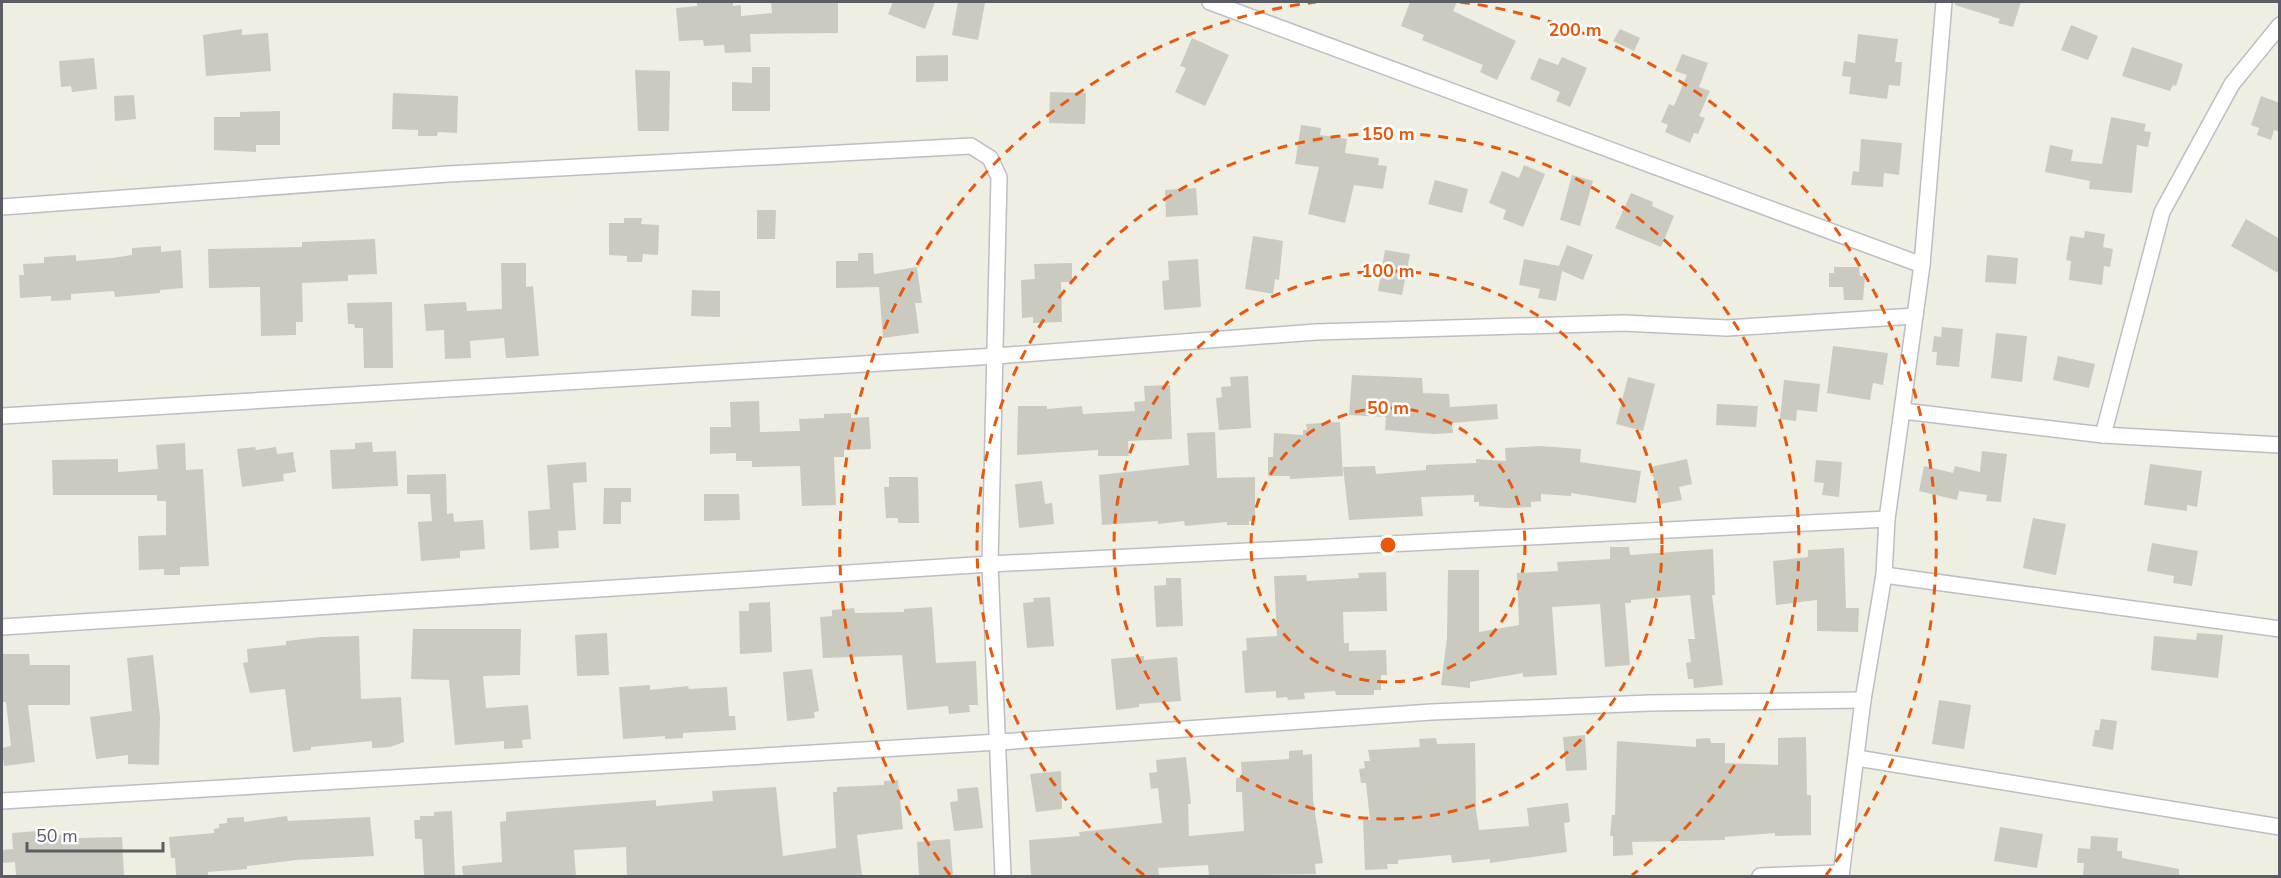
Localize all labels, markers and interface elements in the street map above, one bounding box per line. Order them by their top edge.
text: 200 m [1548,18,1602,42]
text: 150 m [1361,122,1415,146]
text: 100 m [1361,259,1415,283]
text: 50 m [1367,396,1409,420]
centre of rings [1378,535,1398,555]
scale bar [27,815,164,853]
text: 50 m [36,824,78,848]

